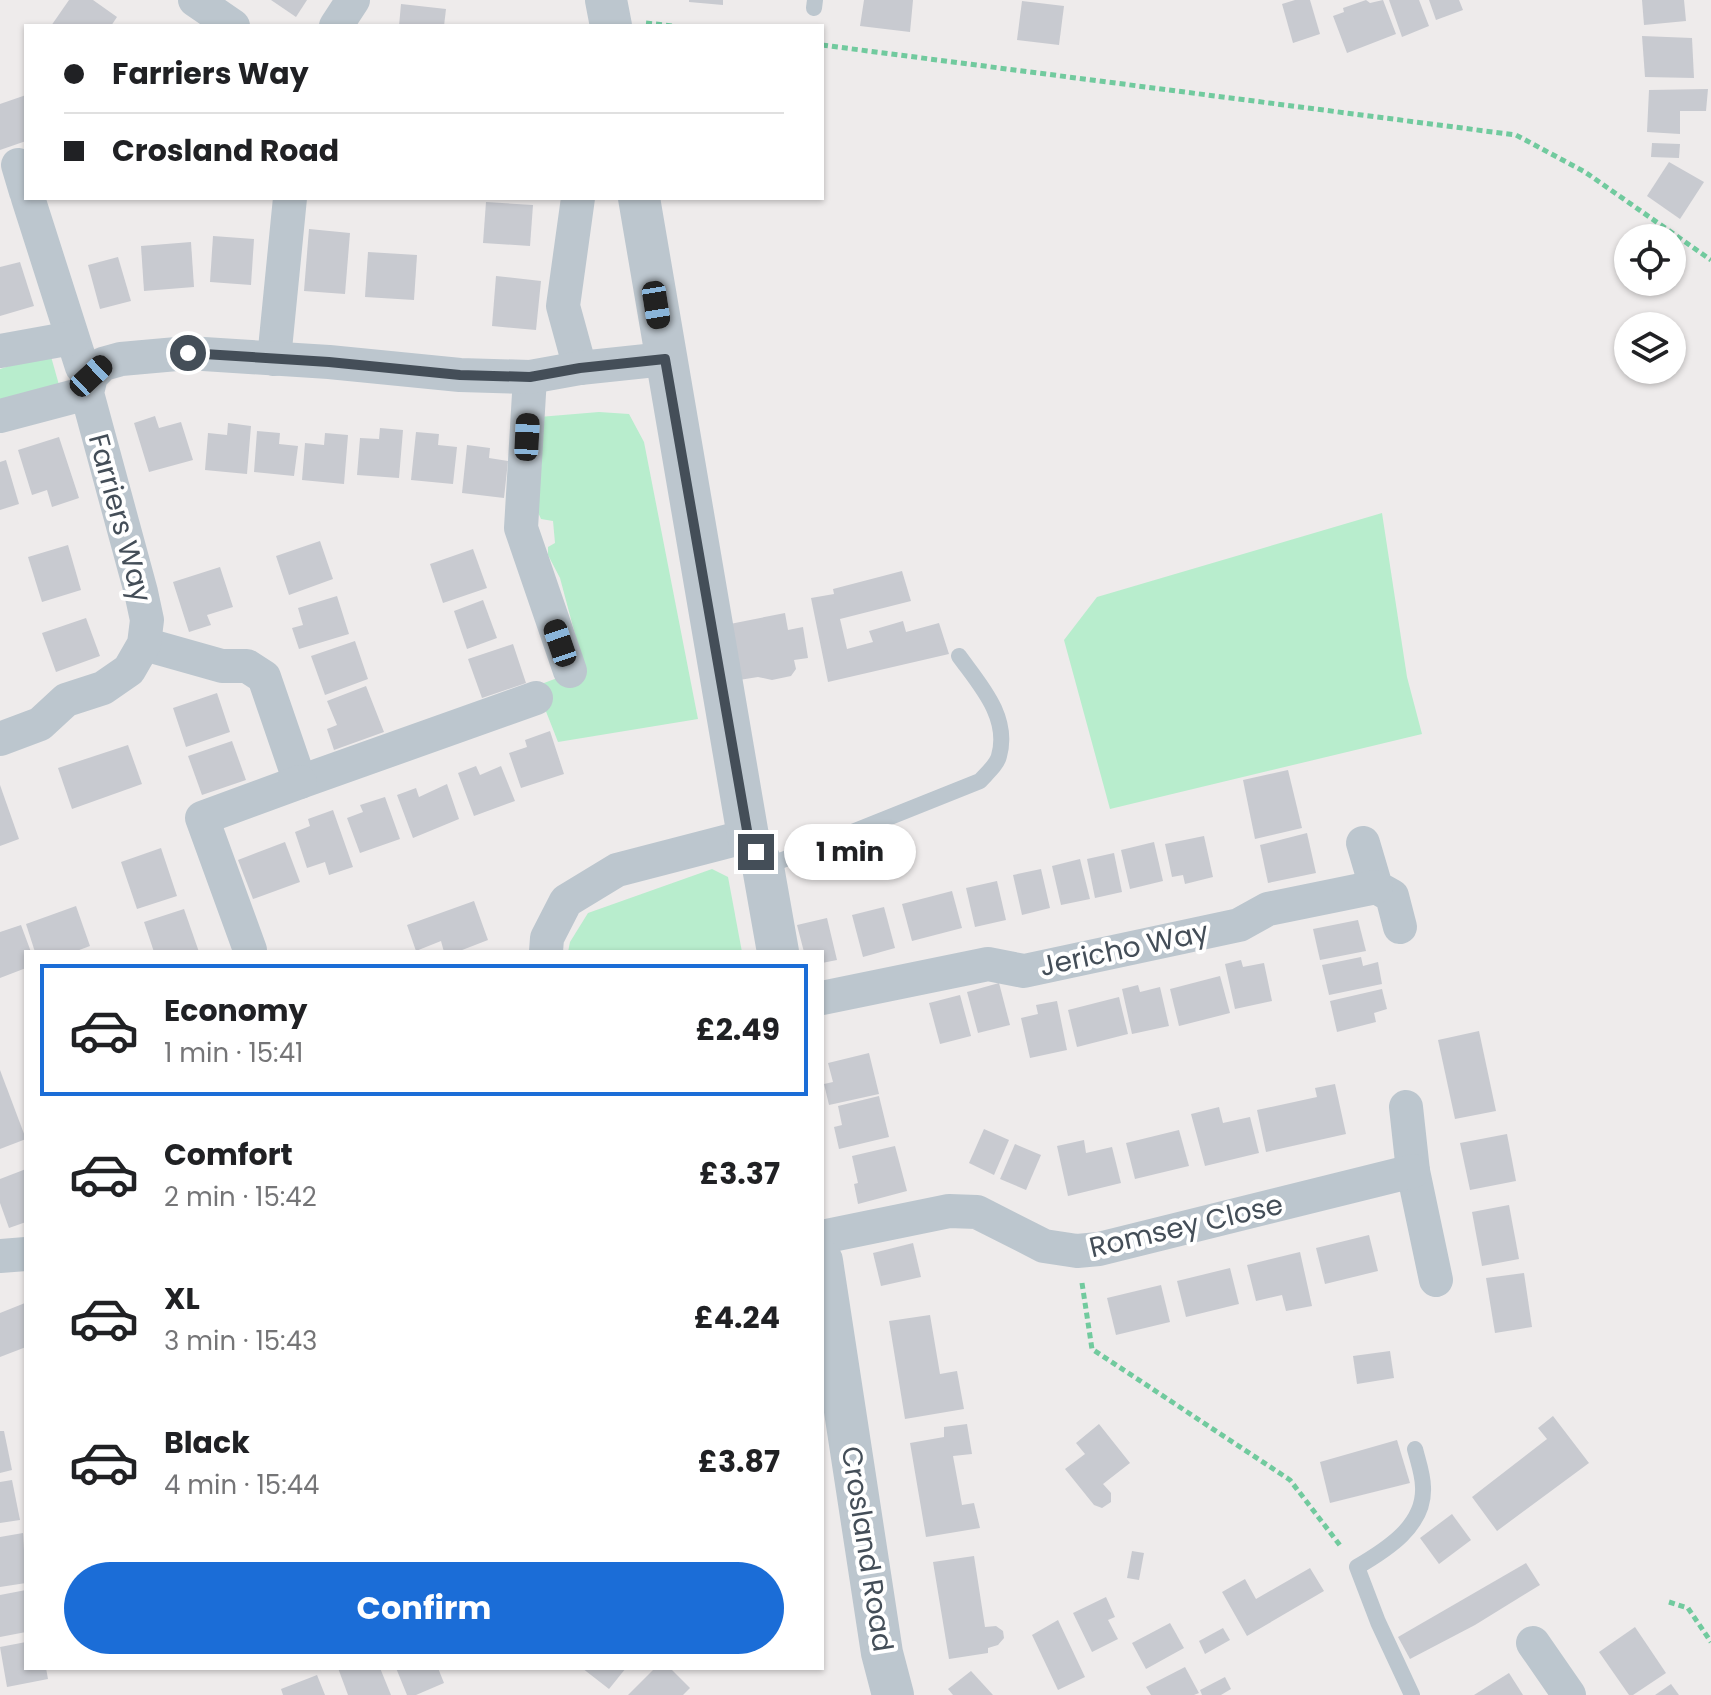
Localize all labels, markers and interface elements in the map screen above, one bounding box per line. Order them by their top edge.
text: Farriers Way [112,52,309,95]
text: Crosland Road [112,129,339,172]
map controls [1614,224,1686,384]
button: locate [1614,224,1686,296]
car [640,279,672,331]
button: layers [1614,312,1686,384]
route start [170,335,206,371]
car [65,351,117,401]
car [514,412,540,462]
street label: Farriers Way [79,430,161,607]
car [541,616,579,670]
callout: 1 min [784,824,916,880]
route end [738,834,774,870]
text: 1 min [816,834,884,870]
street label: Jericho Way [1036,912,1212,986]
text: Economy [164,989,308,1032]
icon: car [68,994,140,1066]
text: £2.49 [696,1008,780,1051]
text: 1 min · 15:41 [164,1035,303,1071]
text: Comfort [164,1133,293,1176]
icon: car [68,1138,140,1210]
text: £3.37 [699,1152,780,1195]
text: 2 min · 15:42 [164,1179,317,1215]
street label: Romsey Close [1085,1185,1287,1267]
text: XL [164,1277,200,1320]
icon: car [68,1282,140,1354]
text: £4.24 [694,1296,780,1339]
text: 3 min · 15:43 [164,1323,317,1359]
text: Black [164,1421,250,1464]
icon: car [68,1426,140,1498]
text: £3.87 [698,1440,780,1483]
street label: Crosland Road [832,1443,902,1655]
text: 4 min · 15:44 [164,1467,319,1503]
button: Confirm [64,1562,784,1654]

